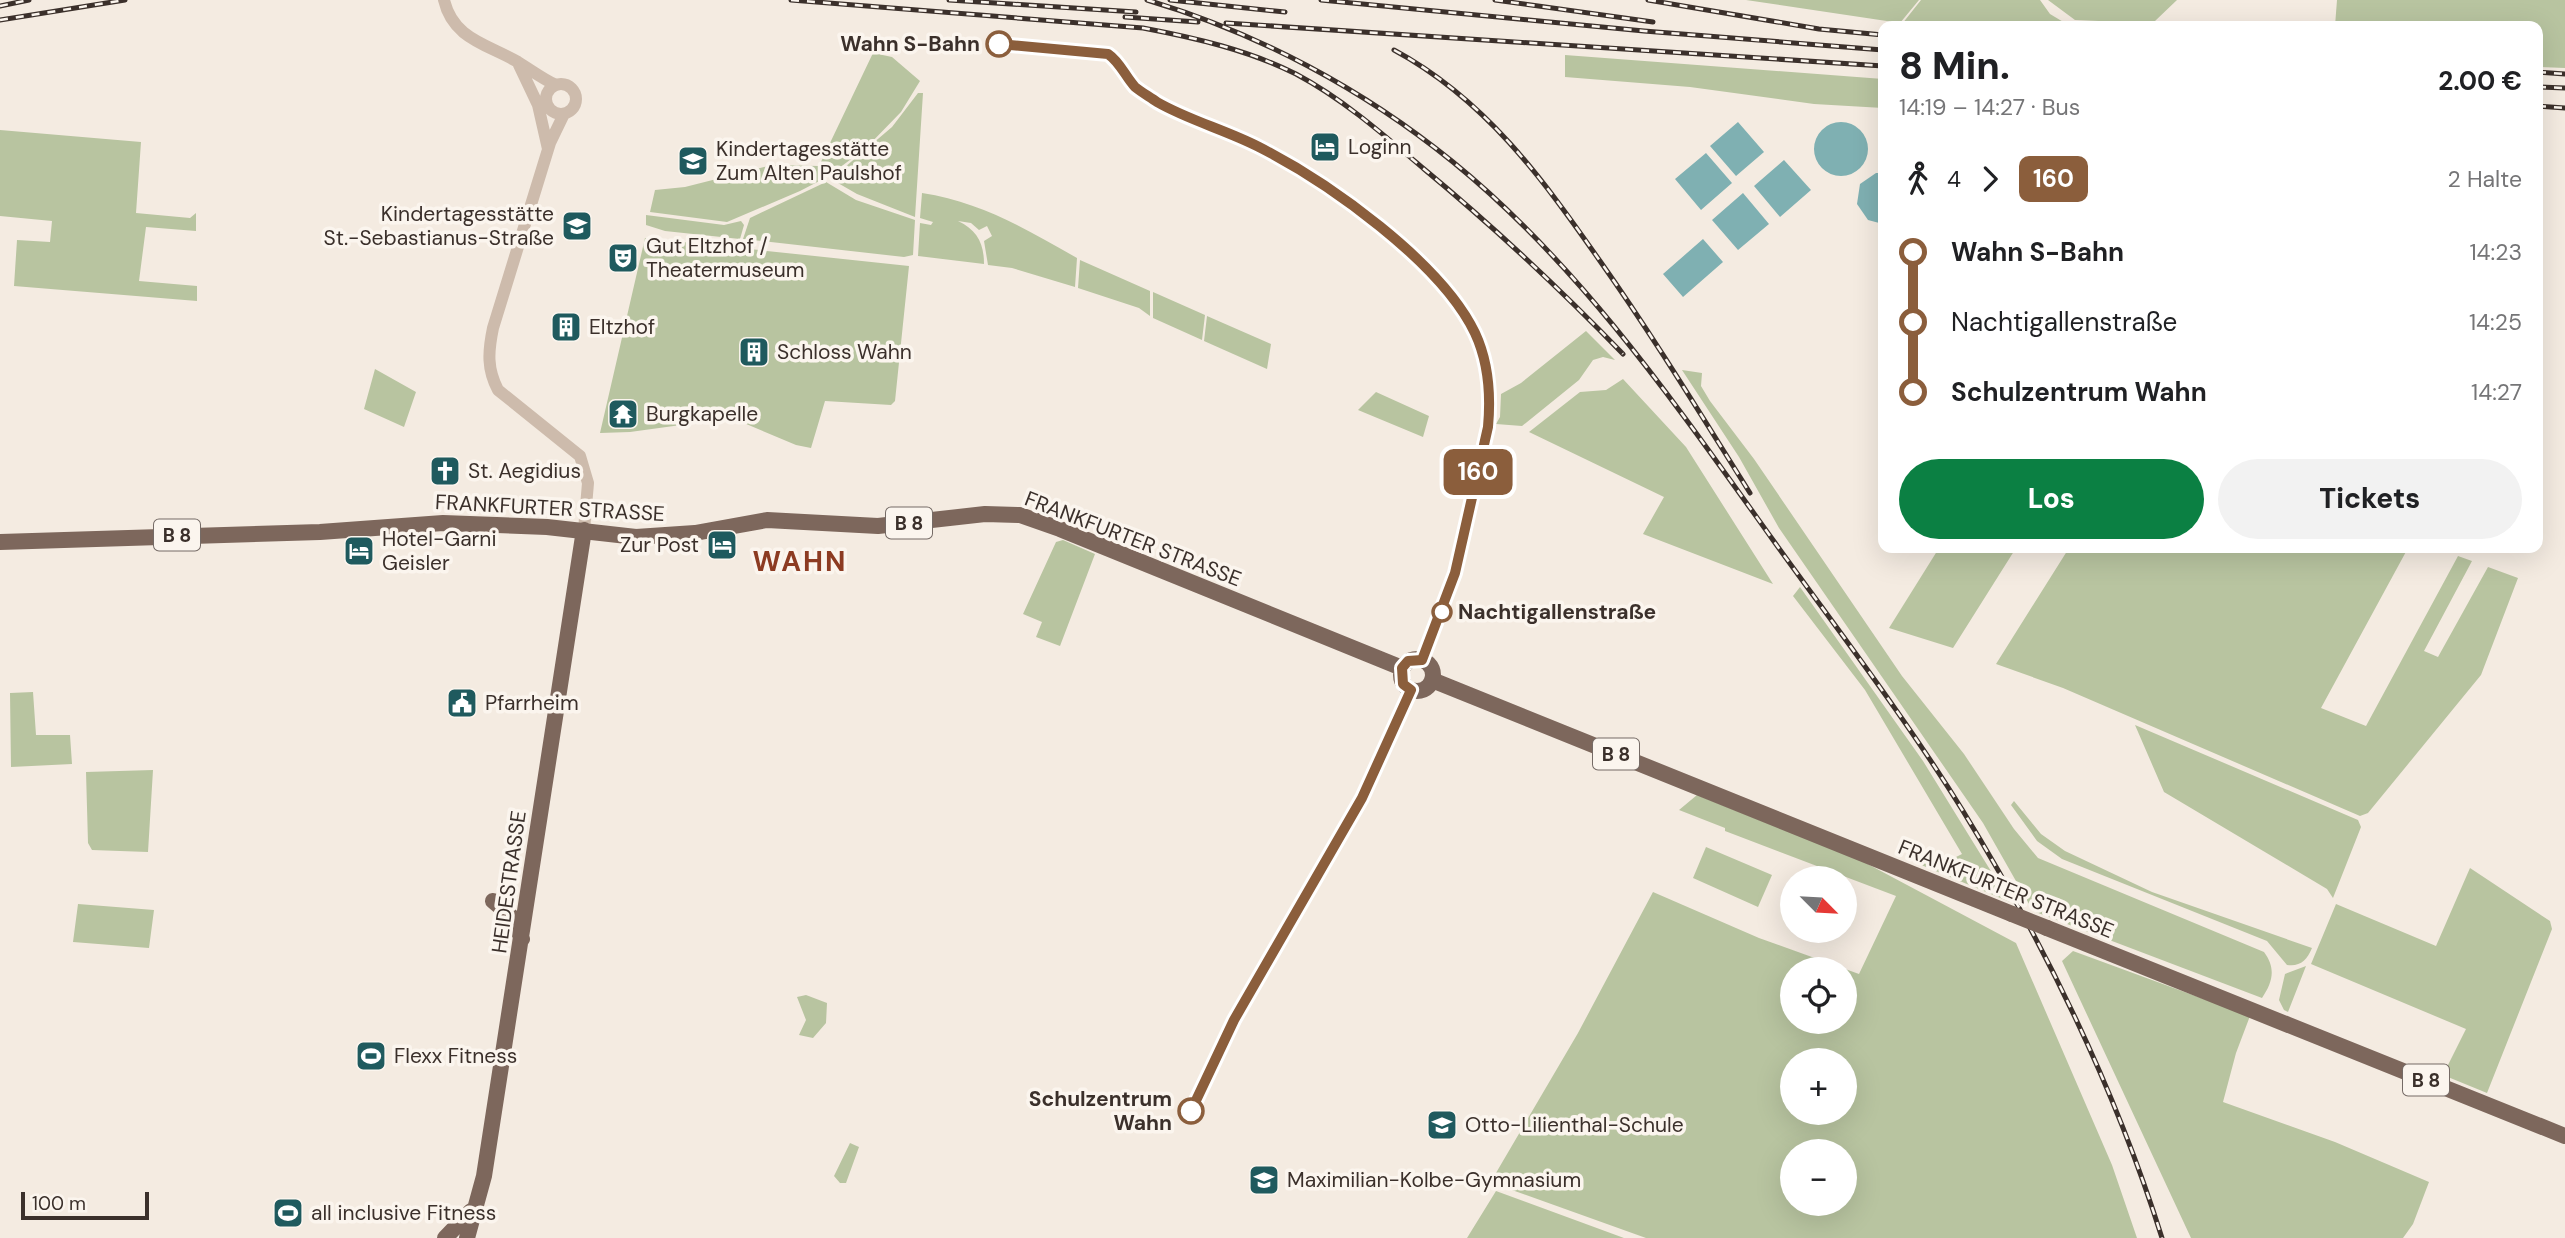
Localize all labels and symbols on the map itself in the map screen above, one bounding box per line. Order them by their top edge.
place label: Wahn S-Bahn [840,30,980,58]
marker: Wahn S-Bahn [986,31,1012,57]
hotel icon: Loginn [1308,130,1342,164]
place label: Loginn [1348,133,1412,161]
place label: Kindertagesstätte Zum Alten Paulshof [716,135,902,187]
school or university icon: Kindertagesstätte Zum Alten Paulshof [676,144,710,178]
place label: Kindertagesstätte St.-Sebastianus-Straße [324,200,554,252]
school or university icon: Kindertagesstätte St.-Sebastianus-Straße [560,209,594,243]
place label: Gut Eltzhof / Theatermuseum [646,232,805,284]
theatre icon: Gut Eltzhof / Theatermuseum [606,241,640,275]
building icon: Eltzhof [549,310,583,344]
place label: Eltzhof [589,313,655,341]
building icon: Schloss Wahn [737,335,771,369]
place label: Schloss Wahn [777,338,912,366]
temple icon: Burgkapelle [606,397,640,431]
place label: Burgkapelle [646,400,758,428]
line badge: 160 [1438,449,1518,495]
church icon: St. Aegidius [428,454,462,488]
place label: St. Aegidius [468,457,581,485]
street label: FRANKFURTER STRASSE [1021,485,1245,593]
street label: FRANKFURTER STRASSE [434,488,666,528]
road number: B 8 [886,508,932,538]
road number: B 8 [154,520,200,550]
place label: Hotel-Garni Geisler [382,525,496,577]
hotel icon: Zur Post [705,528,739,562]
place label: Zur Post [620,531,699,559]
hotel icon: Hotel-Garni Geisler [342,534,376,568]
district label: WAHN [753,543,847,580]
place label: Nachtigallenstraße [1458,598,1656,626]
marker: Nachtigallenstraße [1432,602,1452,622]
public building icon: Pfarrheim [445,686,479,720]
place label: Pfarrheim [485,689,579,717]
road number: B 8 [1593,738,1639,769]
street label: HEIDESTRASSE [485,809,533,955]
street label: FRANKFURTER STRASSE [1894,833,2118,945]
north arrow [1780,866,1857,943]
sports icon: Flexx Fitness [354,1039,388,1073]
place label: Flexx Fitness [394,1042,517,1070]
road number: B 8 [2403,1064,2449,1096]
place label: Schulzentrum Wahn [1029,1085,1172,1137]
marker: Schulzentrum Wahn [1178,1098,1204,1124]
school or university icon: Otto-Lilienthal-Schule [1425,1108,1459,1142]
place label: Otto-Lilienthal-Schule [1465,1111,1684,1139]
school or university icon: Maximilian-Kolbe-Gymnasium [1247,1163,1281,1197]
place label: Maximilian-Kolbe-Gymnasium [1287,1166,1581,1194]
scale bar [21,1189,149,1221]
sports icon: all inclusive Fitness [271,1196,305,1230]
place label: all inclusive Fitness [311,1199,496,1227]

